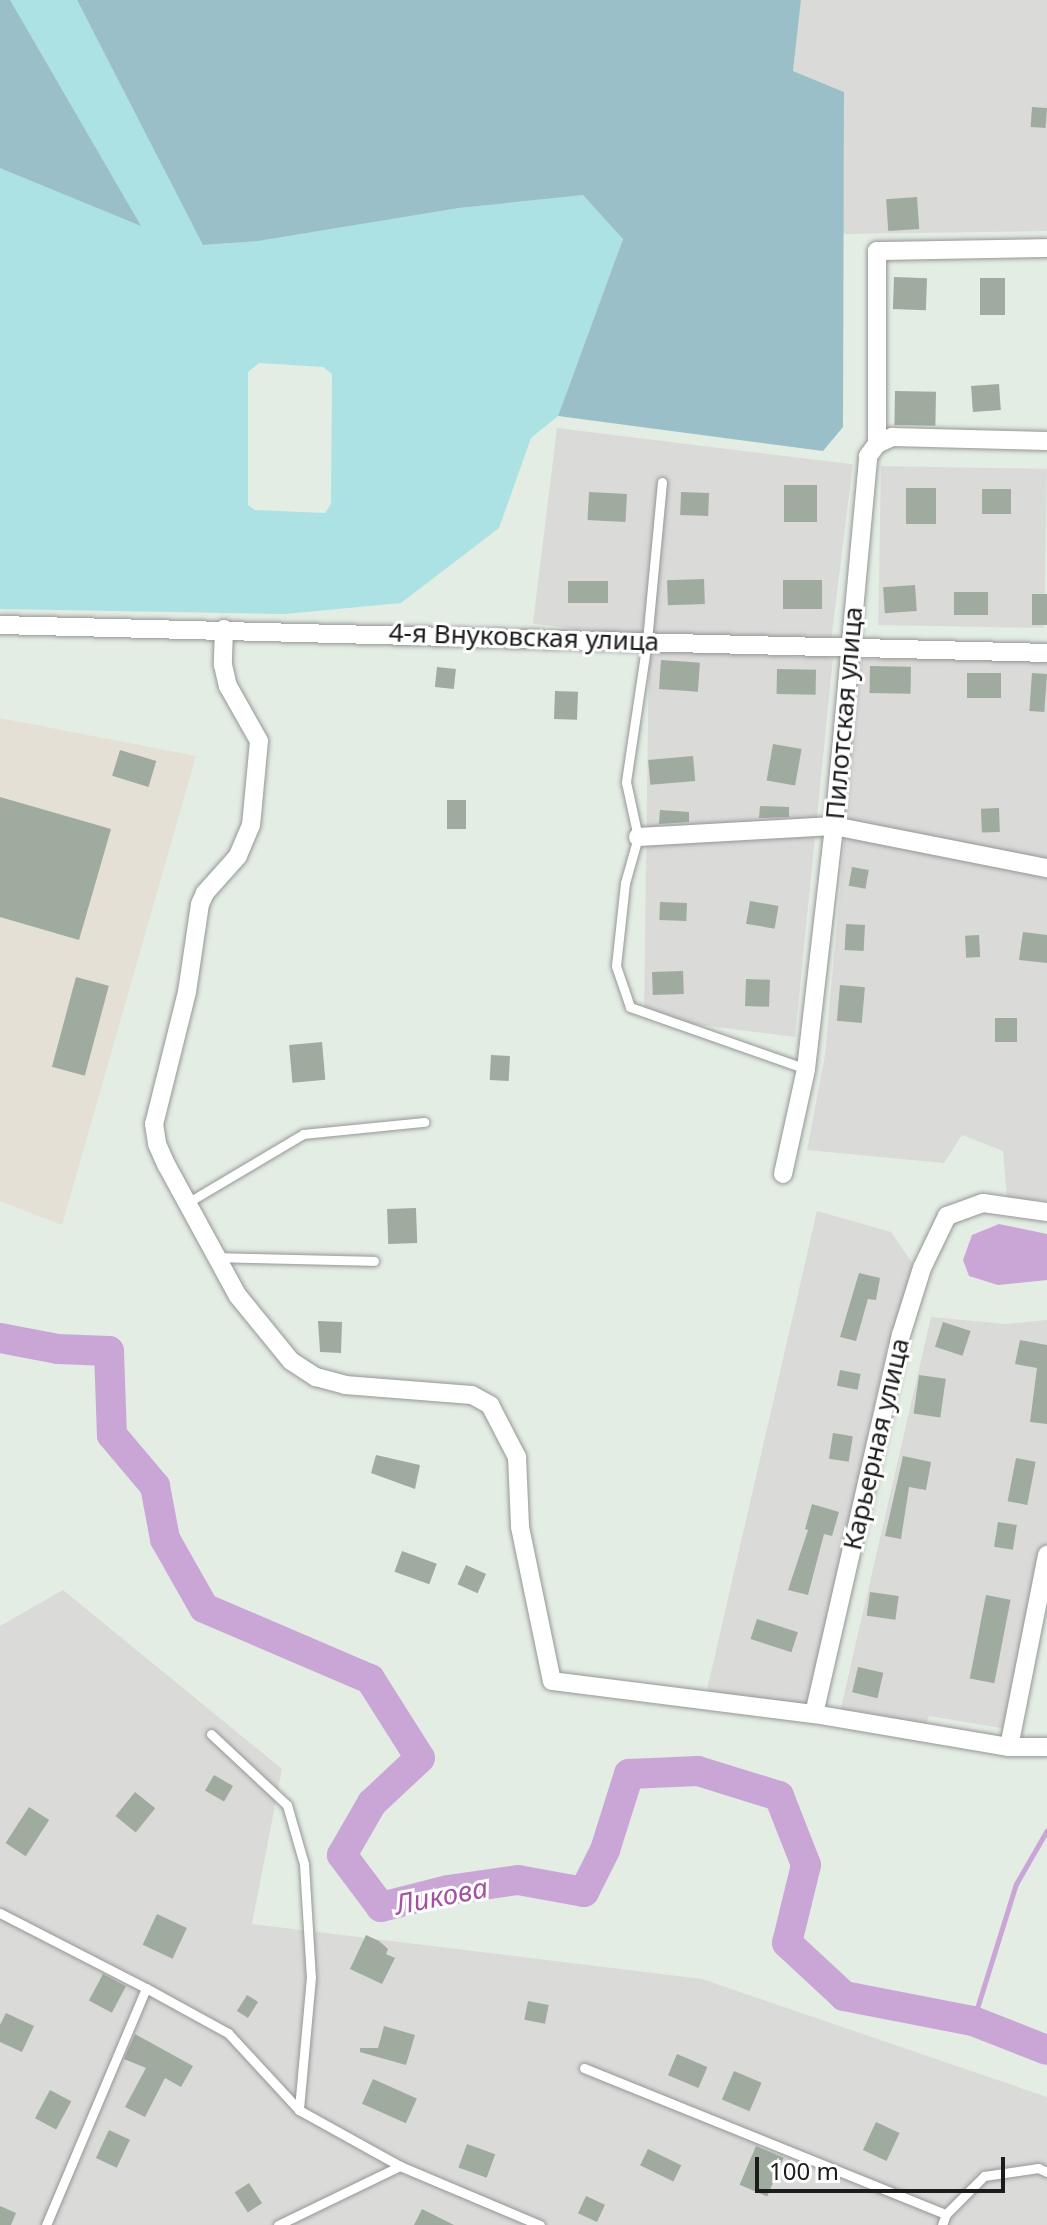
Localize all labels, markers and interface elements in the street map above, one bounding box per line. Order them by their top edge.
street label: Пилотская улица [819,605,869,821]
street label: 4-я Внуковская улица [388,617,660,657]
street label: Карьерная улица [836,1335,916,1553]
water label: Ликова [392,1870,490,1920]
scale bar [759,2141,1009,2191]
text: 100 m [769,2154,839,2187]

